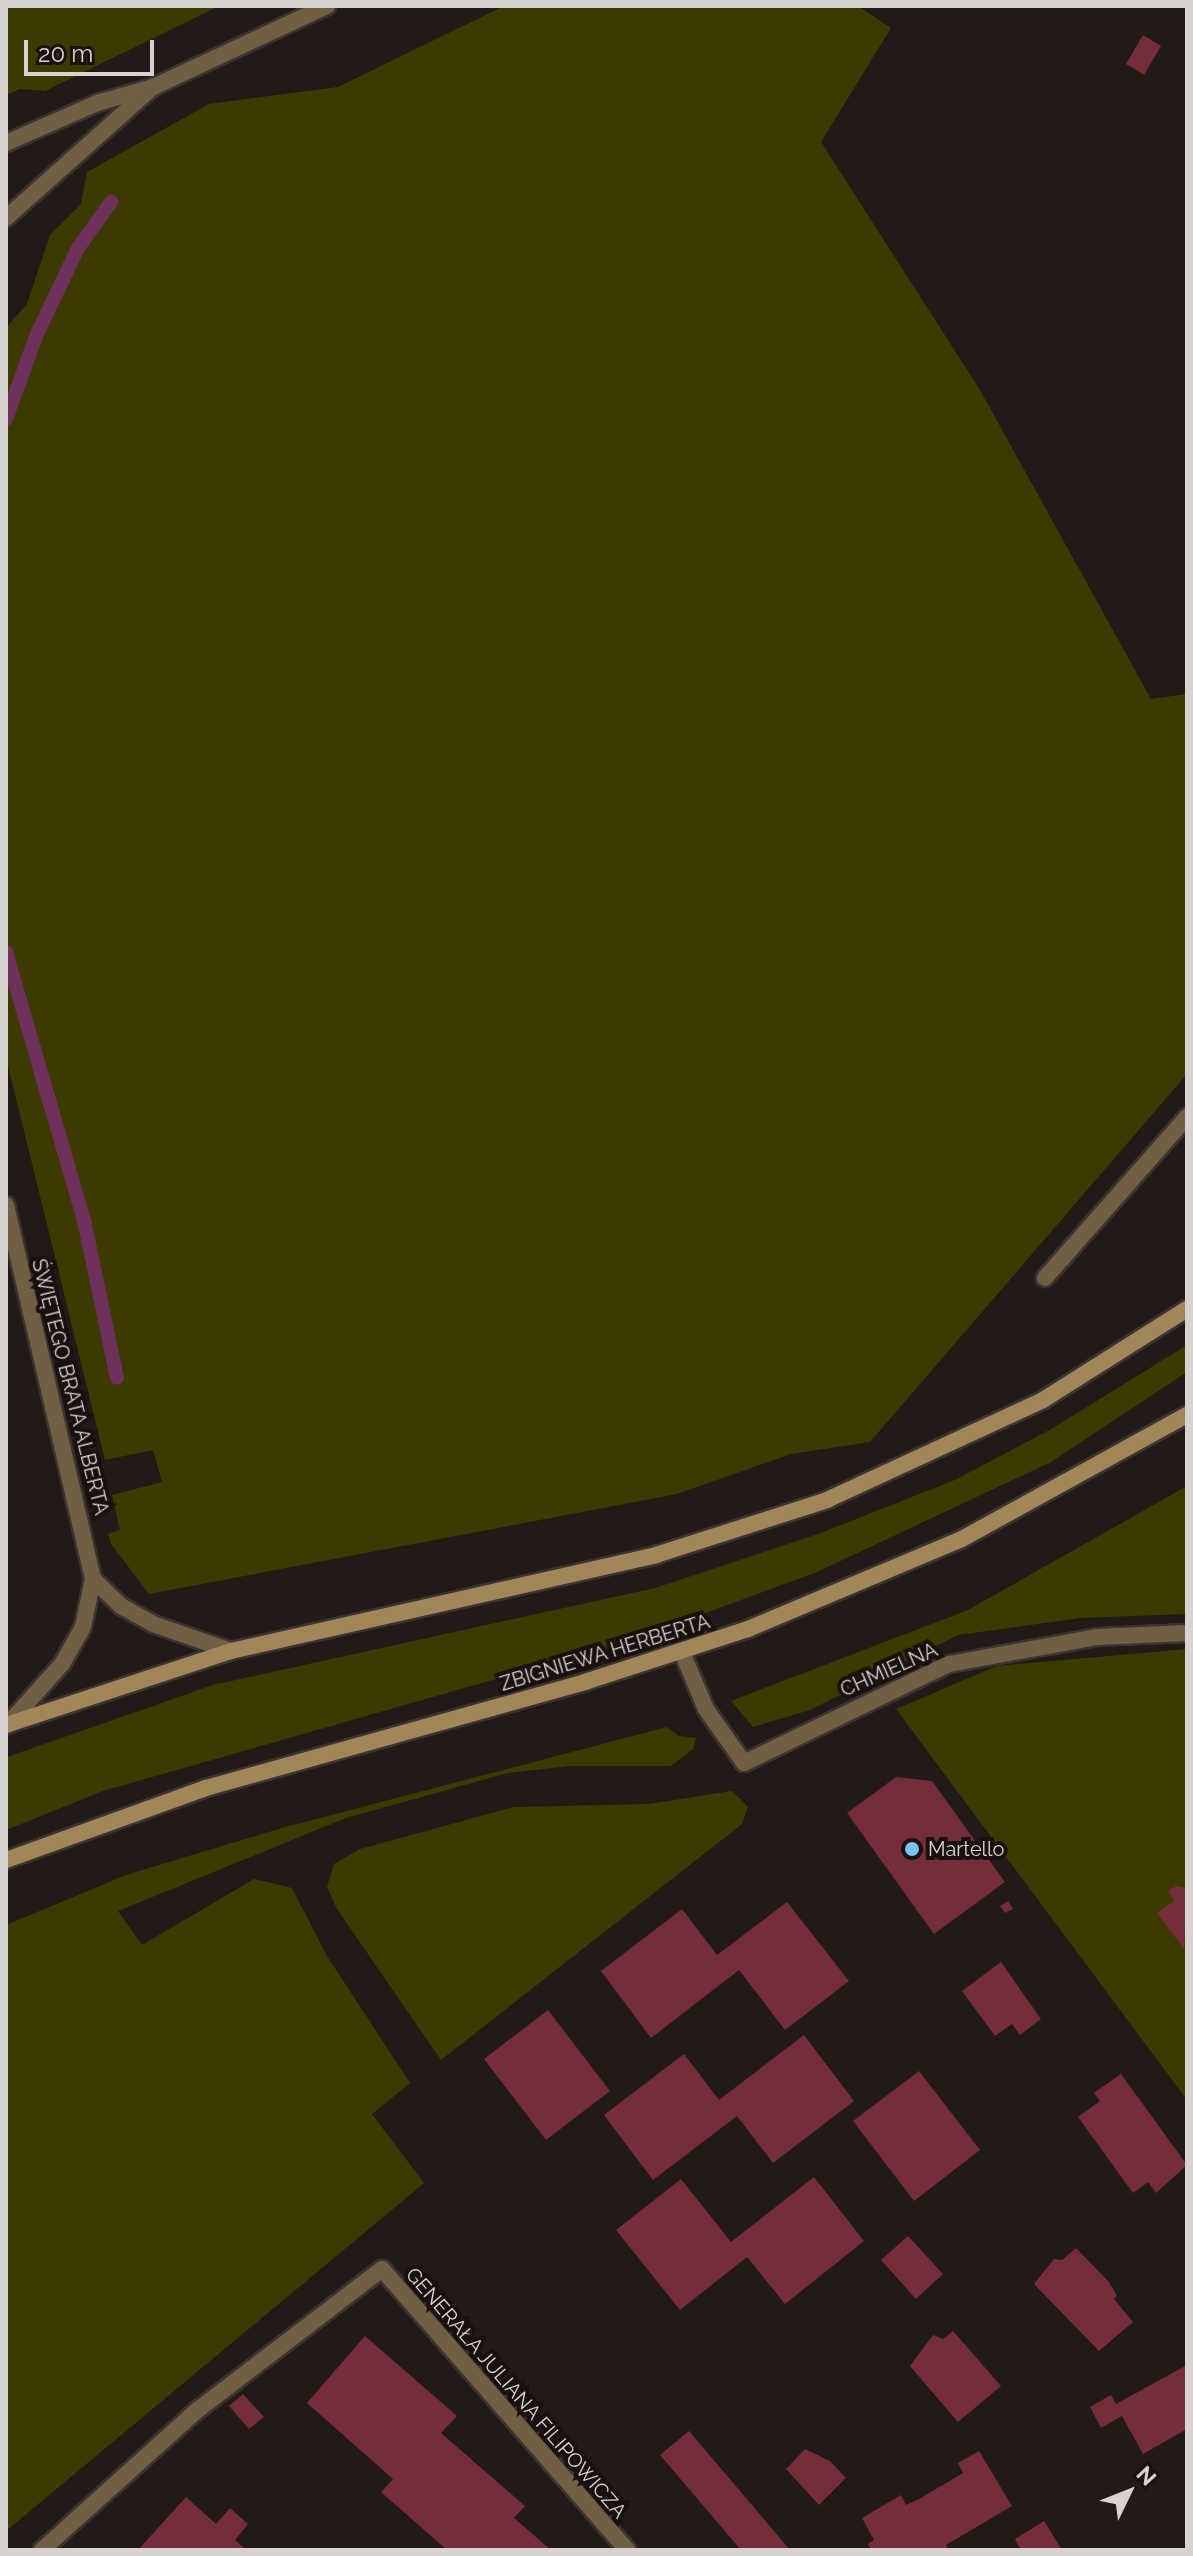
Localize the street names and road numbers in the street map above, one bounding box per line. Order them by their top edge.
street label: ŚWIĘTEGO BRATA ALBERTA [26,1256,114,1518]
street label: ZBIGNIEWA HERBERTA [497,1610,713,1696]
street label: CHMIELNA [837,1638,941,1702]
street label: GENERAŁA JULIANA FILIPOWICZA [400,2262,632,2524]

